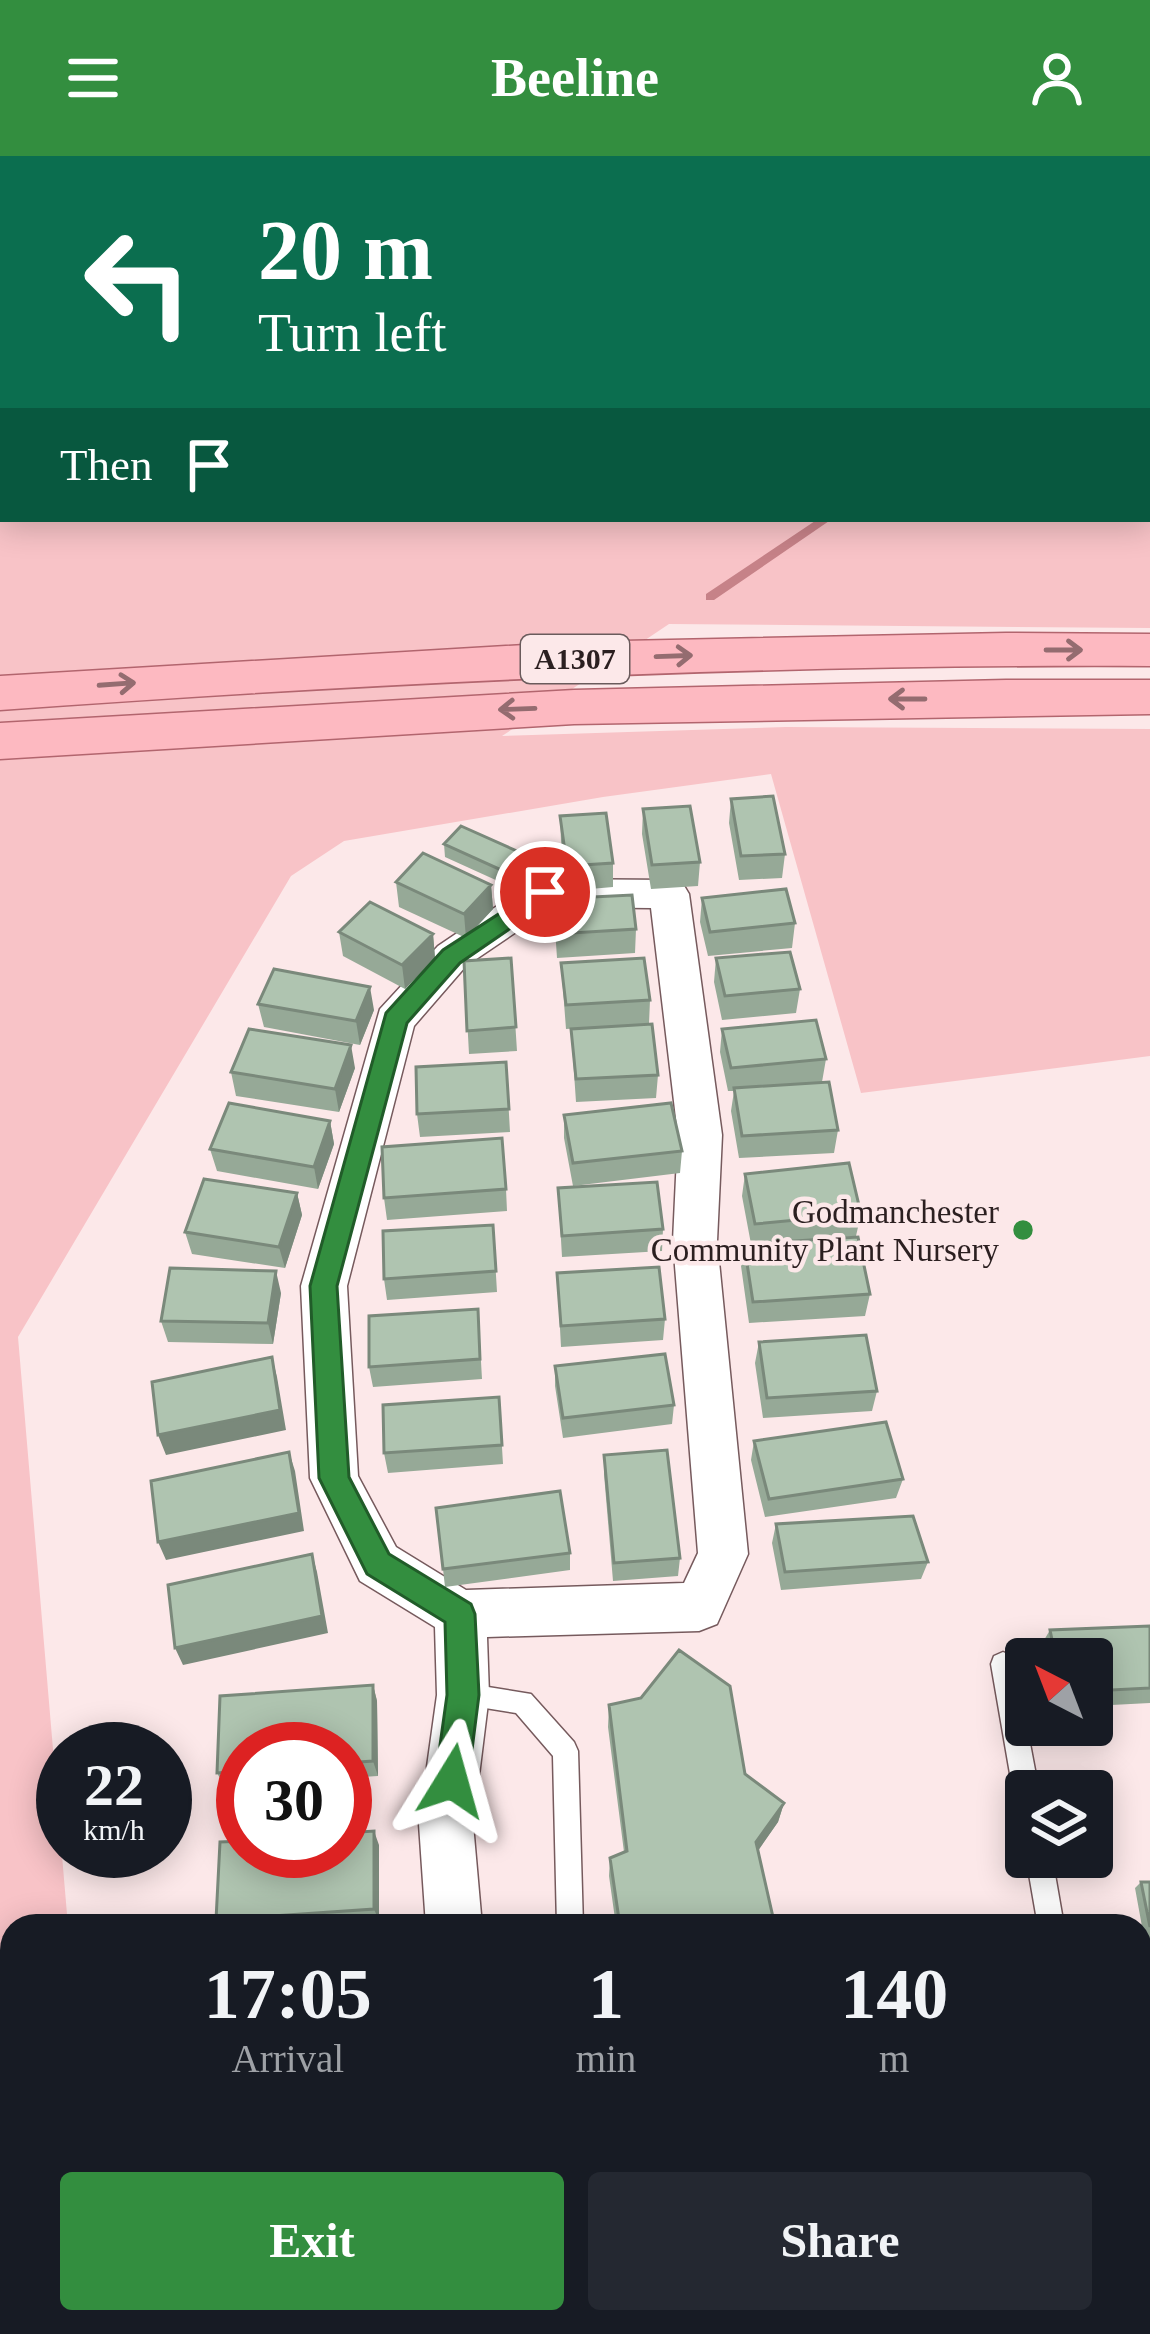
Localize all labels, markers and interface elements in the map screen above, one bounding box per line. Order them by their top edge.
icon: menu [60,45,126,111]
icon: person [1024,45,1090,111]
text: Beeline [491,48,659,108]
icon: left [60,204,216,360]
text: 20 m [258,204,433,297]
text: Turn left [258,303,447,363]
icon: arrive [176,432,242,498]
text: Then [60,440,152,490]
road number: A1307 [521,635,629,683]
one-way arrow [1044,639,1083,661]
one-way arrow [654,644,693,667]
one-way arrow [97,673,136,696]
one-way arrow [888,688,927,710]
one-way arrow [498,698,537,721]
pin [494,841,596,943]
icon: arrive [512,859,578,925]
place label: Godmanchester Community Plant Nursery [651,1194,999,1268]
marker: Godmanchester Community Plant Nursery [1010,1217,1036,1243]
north arrow [1005,1638,1113,1746]
map controls [1005,1638,1113,1878]
position arrow [389,1718,515,1844]
speed limit sign: 30 [216,1722,372,1878]
text: 22 [84,1752,144,1818]
button: layers [1005,1770,1113,1878]
text: km/h [83,1813,145,1846]
text: 17:05 [204,1954,372,2034]
text: 1 [588,1954,624,2034]
text: 140 [840,1954,948,2034]
text: Arrival [232,2037,344,2080]
text: min [576,2037,636,2080]
text: m [879,2037,909,2080]
button: Exit [60,2172,564,2310]
button: Share [588,2172,1092,2310]

